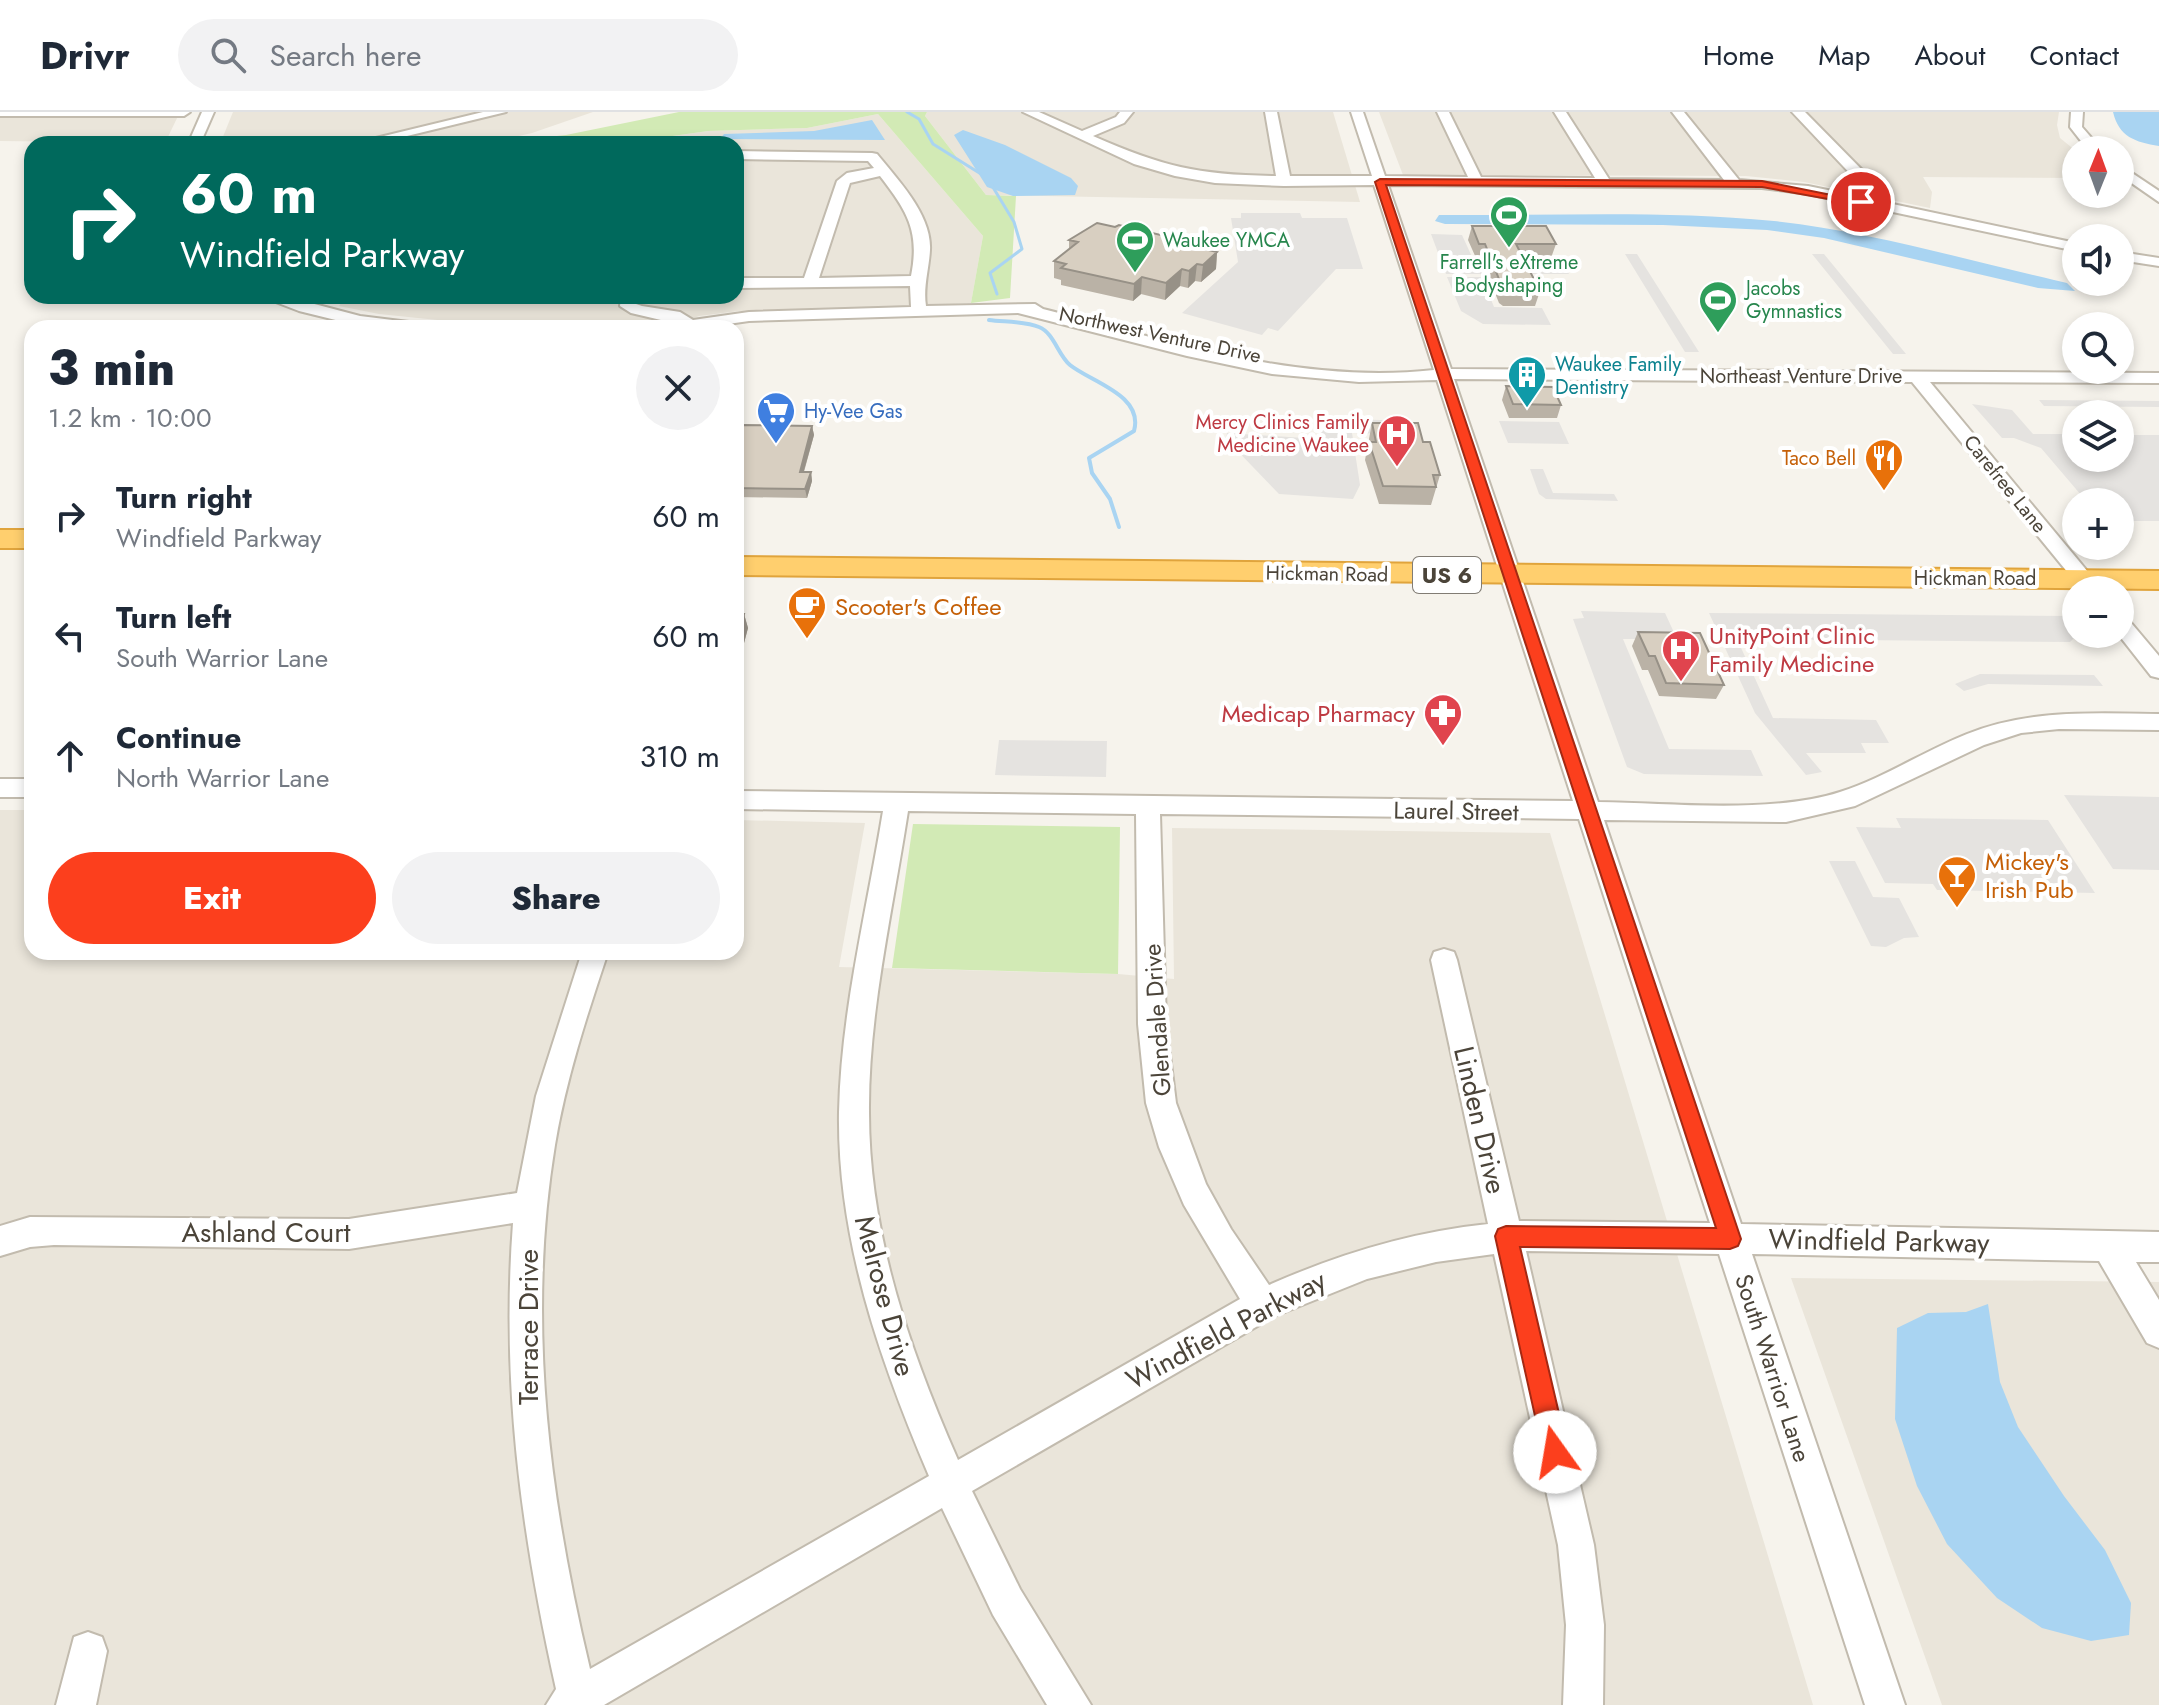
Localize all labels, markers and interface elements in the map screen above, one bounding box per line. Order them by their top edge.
search box [178,19,738,91]
text: Drivr [40,28,130,83]
icon: search [206,33,250,77]
text: Search here [270,34,421,77]
text: Home [1703,35,1774,76]
text: Map [1818,35,1870,76]
text: About [1914,35,1986,76]
text: Contact [2030,35,2119,76]
north arrow [2062,136,2134,208]
map controls [2062,136,2134,648]
text: 60 m [180,153,317,234]
icon: right [48,168,152,272]
pin [1827,168,1895,236]
icon: arrive [1839,180,1883,224]
sports icon: Farrell's eXtreme Bodyshaping [1488,194,1530,249]
sports icon: Waukee YMCA [1114,219,1156,274]
button: sound [2062,224,2134,296]
place label: Waukee YMCA [1163,226,1291,255]
text: Windfield Parkway [180,228,464,280]
place label: Farrell's eXtreme Bodyshaping [1440,248,1578,300]
place label: Jacobs Gymnastics [1743,274,1842,326]
sports icon: Jacobs Gymnastics [1697,279,1739,334]
street label: Northwest Venture Drive [1056,299,1264,371]
button: search [2062,312,2134,384]
text: 3 min [48,334,175,403]
button: close [636,346,720,430]
place label: Waukee Family Dentistry [1555,350,1681,402]
building icon: Waukee Family Dentistry [1506,354,1548,409]
street label: Northeast Venture Drive [1700,362,1902,391]
supermarket icon: Hy-Vee Gas [755,390,797,445]
place label: Hy-Vee Gas [804,397,903,426]
text: 1.2 km · 10:00 [48,399,212,437]
button: layers [2062,400,2134,472]
place label: Mercy Clinics Family Medicine Waukee [1196,408,1369,460]
hospital icon: Mercy Clinics Family Medicine Waukee [1376,413,1418,468]
street label: Carefree Lane [1956,429,2054,539]
restaurant icon: Taco Bell [1863,437,1905,492]
place label: Taco Bell [1782,444,1856,473]
text: Turn right [116,476,252,519]
button: + [2062,488,2134,560]
icon: right [48,494,92,538]
text: 60 m [652,495,720,538]
text: Windfield Parkway [116,519,321,557]
road number: US 6 [1413,557,1481,593]
street label: Hickman Road [1265,558,1389,590]
street label: Hickman Road [1914,564,2036,593]
button: − [2062,576,2134,648]
cafe icon: Scooter's Coffee [786,585,828,640]
place label: Scooter's Coffee [835,589,1002,624]
text: Turn left [116,596,231,639]
icon: left [48,614,92,658]
text: 60 m [652,615,720,658]
place label: UnityPoint Clinic Family Medicine [1709,618,1875,681]
hospital icon: UnityPoint Clinic Family Medicine [1660,628,1702,683]
text: South Warrior Lane [116,639,328,677]
pharmacy icon: Medicap Pharmacy [1422,692,1464,747]
place label: Medicap Pharmacy [1222,696,1415,731]
text: Continue [116,716,242,759]
icon: ahead [48,734,92,778]
text: 310 m [640,735,720,778]
text: North Warrior Lane [116,759,329,797]
street label: Laurel Street [1393,792,1519,830]
place label: Mickey's Irish Pub [1985,844,2074,907]
button: Exit [48,852,376,944]
button: Share [392,852,720,944]
bar icon: Mickey's Irish Pub [1936,854,1978,909]
street label: Glendale Drive [1134,943,1180,1097]
street label: Linden Drive [1443,1042,1517,1198]
street label: Melrose Drive [844,1211,926,1381]
street label: Ashland Court [182,1212,351,1253]
street label: Windfield Parkway [1768,1219,1991,1263]
street label: Terrace Drive [508,1249,549,1405]
street label: Windfield Parkway [1119,1260,1334,1400]
street label: South Warrior Lane [1726,1269,1820,1467]
position arrow [1513,1410,1597,1494]

